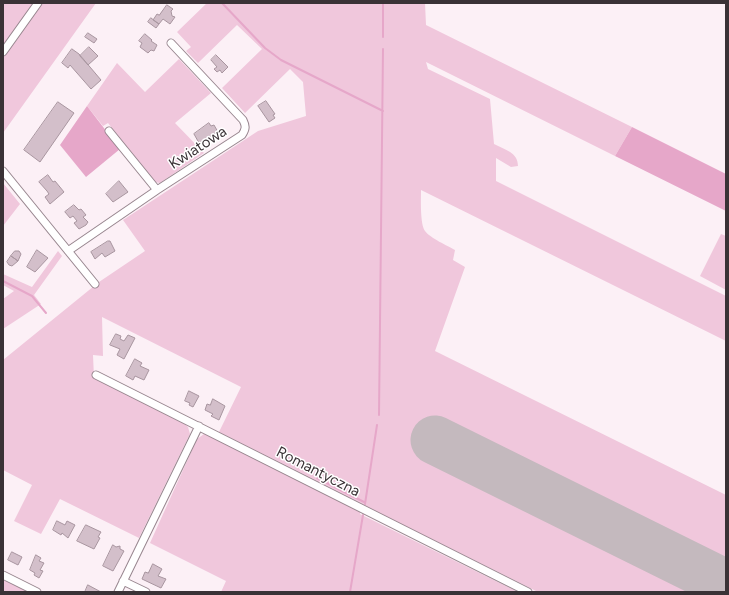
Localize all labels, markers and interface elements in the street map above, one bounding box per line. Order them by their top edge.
street label: Kwiatowa [166,123,230,173]
street label: Romantyczna [273,443,363,501]

